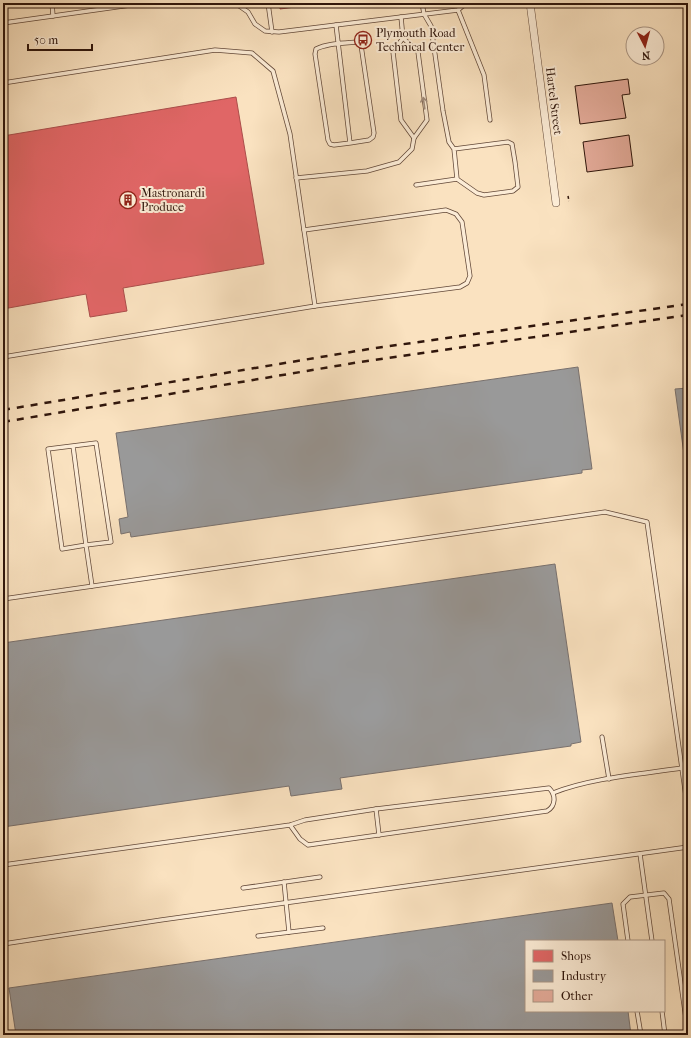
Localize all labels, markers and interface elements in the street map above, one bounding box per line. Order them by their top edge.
scale bar [28,26,92,52]
place label: Plymouth Road Technical Center [376,26,465,54]
north arrow [625,26,665,66]
bus stop icon: Plymouth Road Technical Center [353,30,373,50]
text: 50 m [34,33,58,47]
text: N [641,49,651,62]
street label: Hartel Street [543,66,565,136]
one-way arrow [420,97,428,110]
place label: Mastronardi Produce [141,186,205,214]
building icon: Mastronardi Produce [118,190,138,210]
legend [525,940,665,1012]
text: Shops [561,949,591,963]
text: Industry [561,969,607,983]
text: Other [561,989,593,1003]

